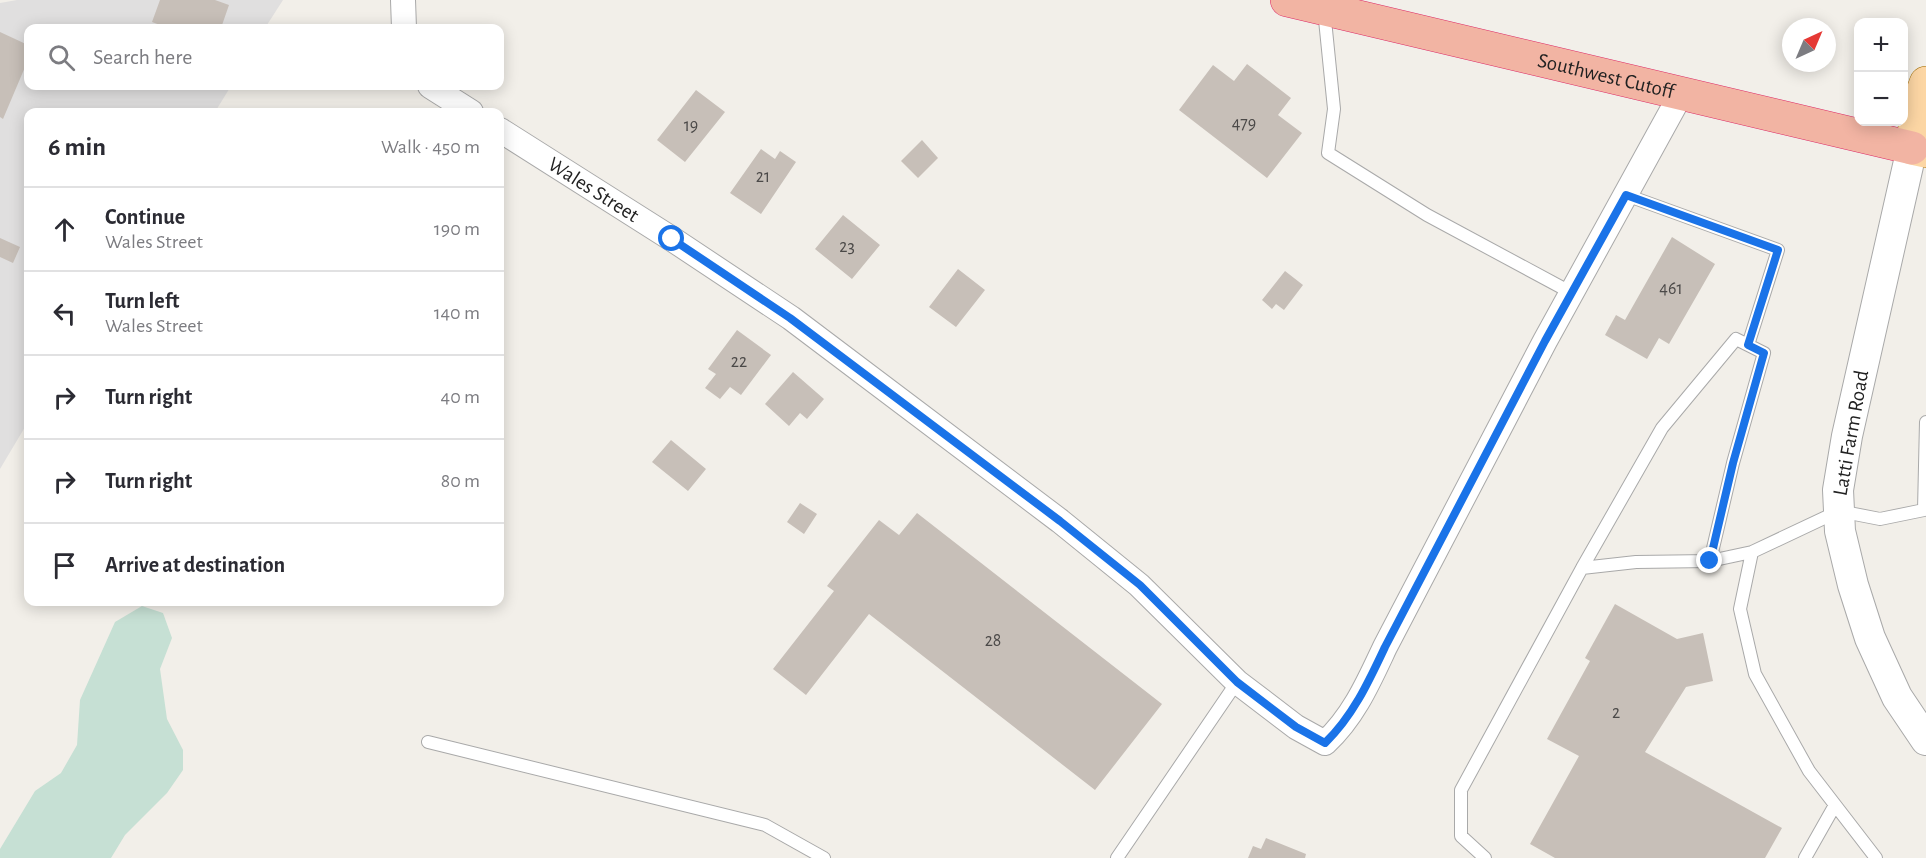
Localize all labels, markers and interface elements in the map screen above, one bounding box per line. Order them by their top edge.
north arrow [1782,18,1836,72]
map controls [1854,18,1908,126]
button: + [1854,18,1908,72]
search box [24,24,504,90]
icon: search [45,41,78,74]
text: Search here [93,46,192,68]
street label: Southwest Cutoff [1536,49,1678,102]
button: − [1854,72,1908,126]
house number: 479 [1232,115,1256,133]
house number: 19 [684,117,698,135]
text: 6 min [48,134,106,160]
text: Walk · 450 m [381,137,480,157]
street label: Wales Street [545,153,643,226]
house number: 21 [756,168,770,186]
text: Continue [105,206,185,228]
icon: ahead [48,213,81,246]
text: 190 m [434,219,480,239]
route start [658,225,684,251]
text: Wales Street [105,232,203,252]
house number: 23 [839,238,855,256]
house number: 461 [1659,280,1683,298]
text: Turn left [105,290,179,312]
icon: left [48,297,81,330]
text: 140 m [434,303,480,323]
text: Wales Street [105,316,203,336]
house number: 22 [731,353,747,371]
street label: Latti Farm Road [1830,368,1872,497]
icon: right [48,381,81,414]
text: Turn right [105,386,192,408]
text: 40 m [441,387,480,407]
icon: right [48,465,81,498]
text: Turn right [105,470,192,492]
text: 80 m [441,471,480,491]
route end [1696,547,1722,573]
icon: arrive [48,549,81,582]
text: Arrive at destination [105,554,285,576]
house number: 28 [985,632,1001,650]
house number: 2 [1612,704,1620,722]

